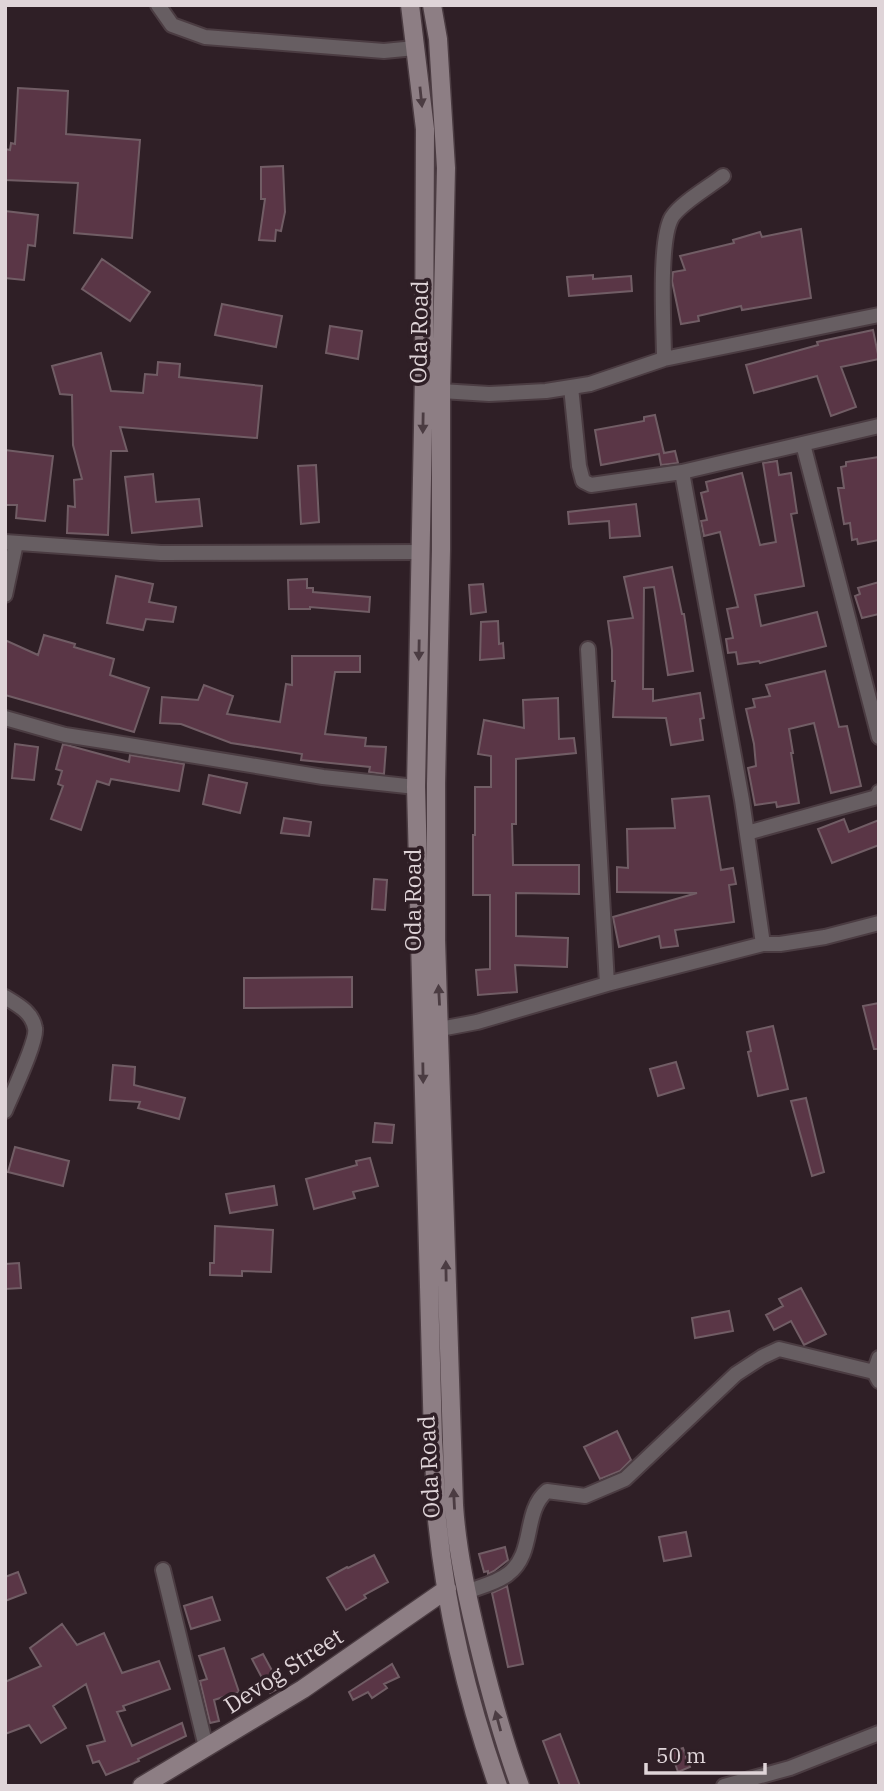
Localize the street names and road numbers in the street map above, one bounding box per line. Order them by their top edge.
street label: Oda Road [402,280,434,384]
street label: Oda Road [397,848,427,952]
street label: Oda Road [410,1415,446,1519]
street label: Devog Street [218,1620,348,1720]

